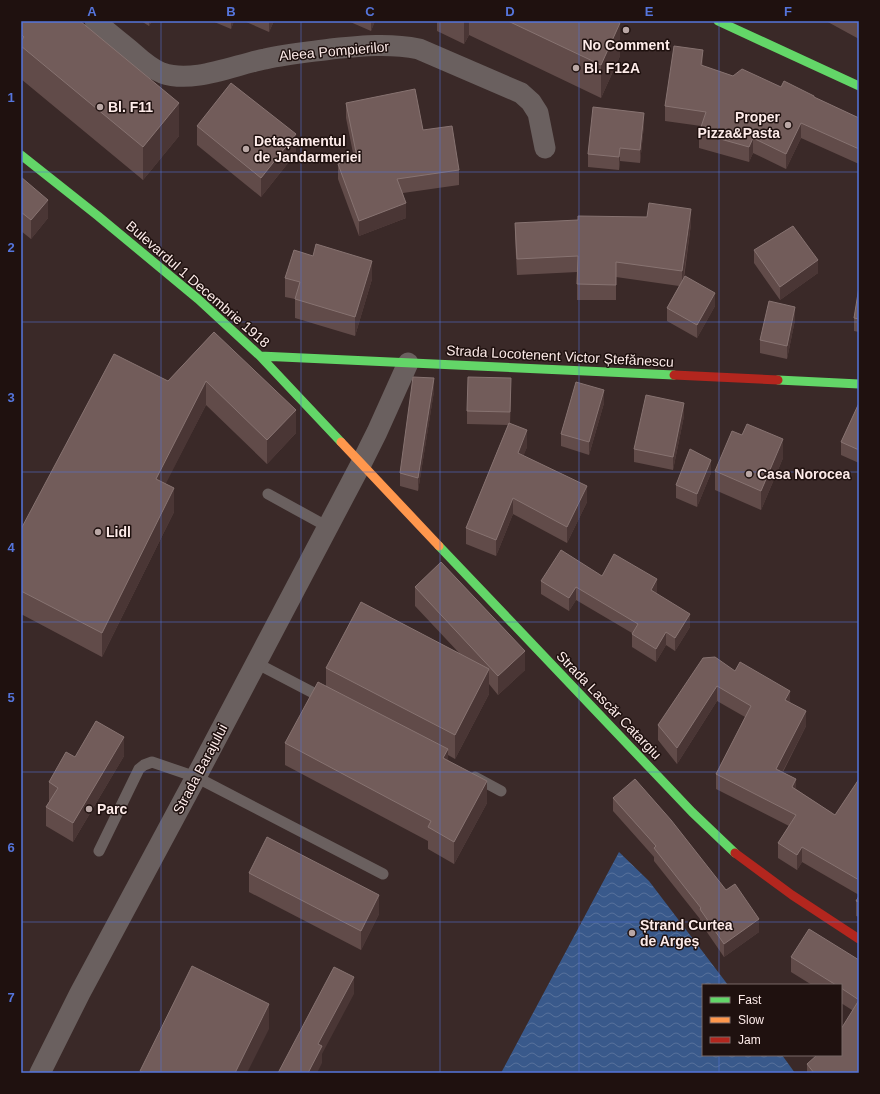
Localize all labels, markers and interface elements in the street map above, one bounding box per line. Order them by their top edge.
text: A [87,4,97,19]
text: B [226,4,236,19]
text: C [365,4,375,19]
text: D [505,4,515,19]
text: E [645,4,654,19]
text: F [784,4,792,19]
marker: No Comment [621,25,631,35]
place label: No Comment [582,37,670,53]
street label: Aleea Pompierilor [278,38,390,64]
place label: Bl. F12A [584,60,640,76]
marker: Bl. F12A [571,63,581,73]
text: 1 [7,90,15,105]
place label: Bl. F11 [108,99,153,115]
marker: Bl. F11 [95,102,105,112]
place label: Proper Pizza&Pasta [698,109,781,141]
marker: Proper Pizza&Pasta [783,120,793,130]
place label: Detașamentul de Jandarmeriei [254,133,361,165]
marker: Detașamentul de Jandarmeriei [241,144,251,154]
street label: Bulevardul 1 Decembrie 1918 [123,217,273,351]
text: 2 [7,240,15,255]
street label: Strada Locotenent Victor Ștefănescu [446,342,674,370]
text: 3 [7,390,15,405]
place label: Casa Norocea [757,466,851,482]
marker: Casa Norocea [744,469,754,479]
place label: Lidl [106,524,131,540]
marker: Lidl [93,527,103,537]
text: 4 [7,540,15,555]
street label: Strada Lascăr Catargiu [553,648,665,762]
text: 5 [7,690,15,705]
street label: Strada Barajului [170,721,230,817]
place label: Parc [97,801,128,817]
marker: Parc [84,804,94,814]
text: 6 [7,840,15,855]
place label: Ștrand Curtea de Argeș [640,917,733,949]
marker: Ștrand Curtea de Argeș [627,928,637,938]
legend [702,984,842,1056]
text: 7 [7,990,15,1005]
text: Fast [738,993,762,1007]
text: Slow [738,1013,764,1027]
text: Jam [738,1033,761,1047]

